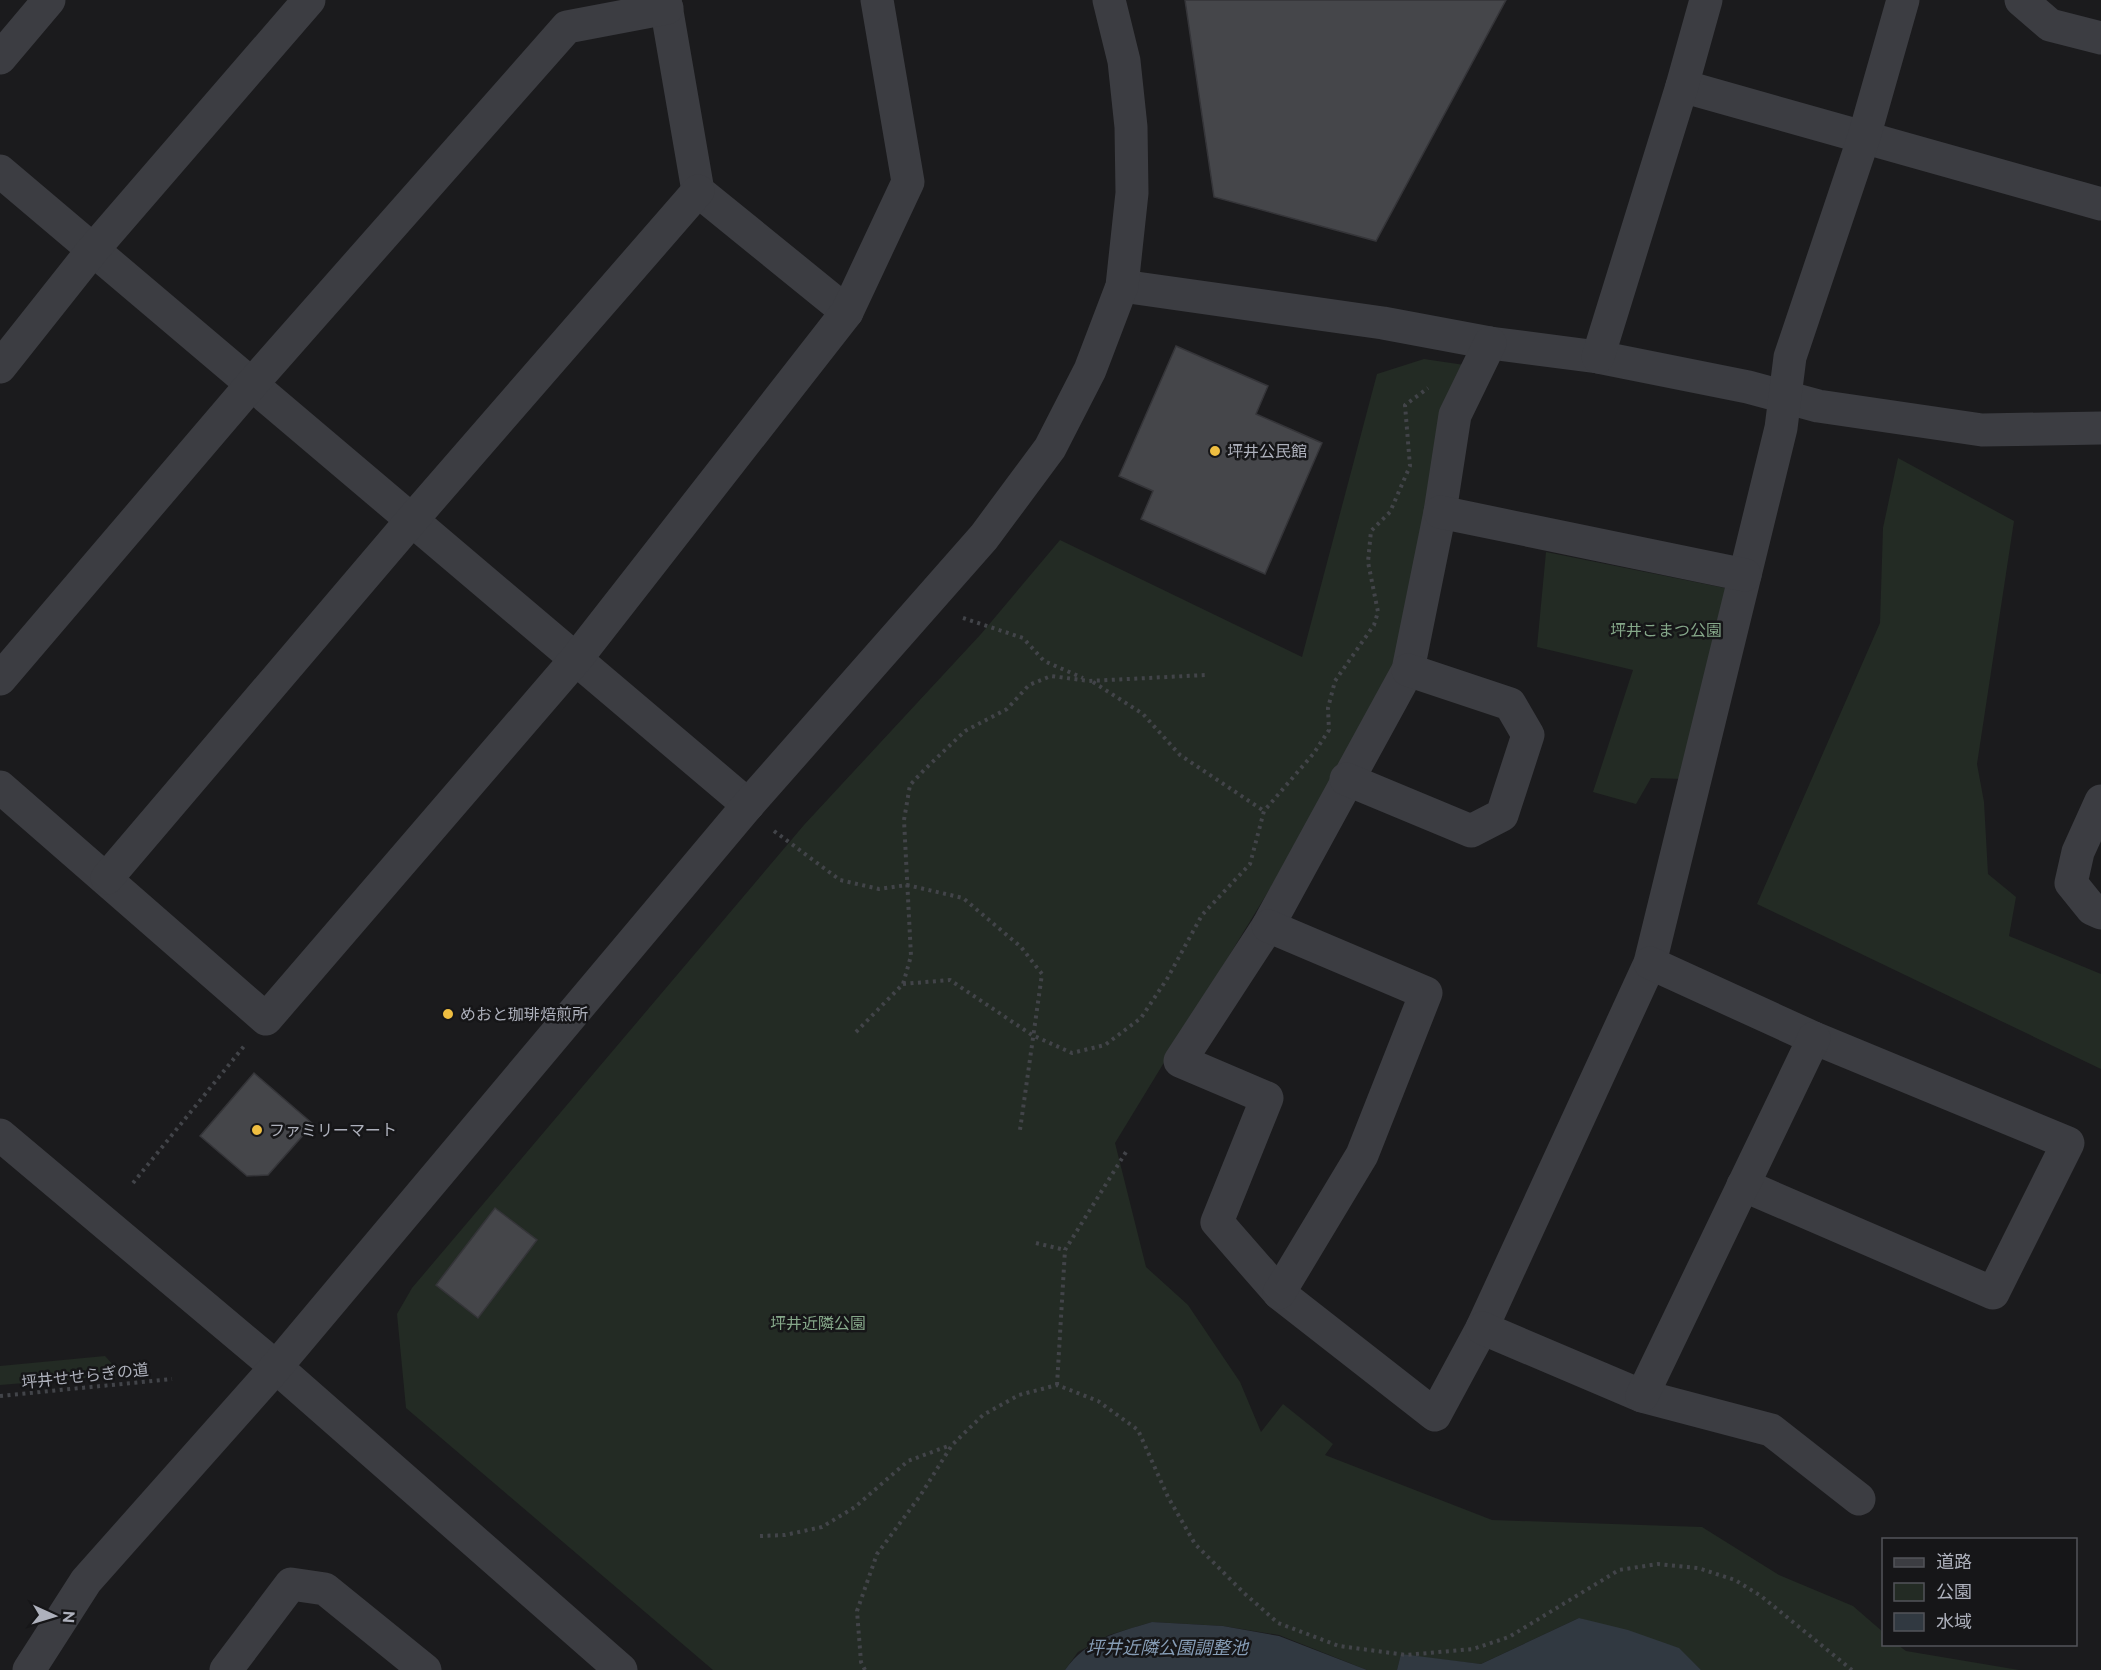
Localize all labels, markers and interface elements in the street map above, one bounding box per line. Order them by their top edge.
place label: 坪井公民館 [1227,442,1307,461]
marker: 坪井公民館 [1208,444,1222,458]
park label: 坪井こまつ公園 [1610,621,1722,640]
place label: めおと珈琲焙煎所 [460,1005,588,1024]
marker: めおと珈琲焙煎所 [441,1007,455,1021]
place label: ファミリーマート [269,1121,397,1140]
marker: ファミリーマート [250,1123,264,1137]
park label: 坪井近隣公園 [770,1314,866,1333]
street label: 坪井せせらぎの道 [20,1360,150,1392]
legend [1882,1538,2077,1646]
text: 道路 [1936,1551,1972,1572]
text: 公園 [1936,1581,1972,1602]
north arrow [24,1586,84,1646]
text: N [59,1610,78,1624]
text: 水域 [1936,1611,1972,1632]
water label: 坪井近隣公園調整池 [1086,1637,1250,1658]

